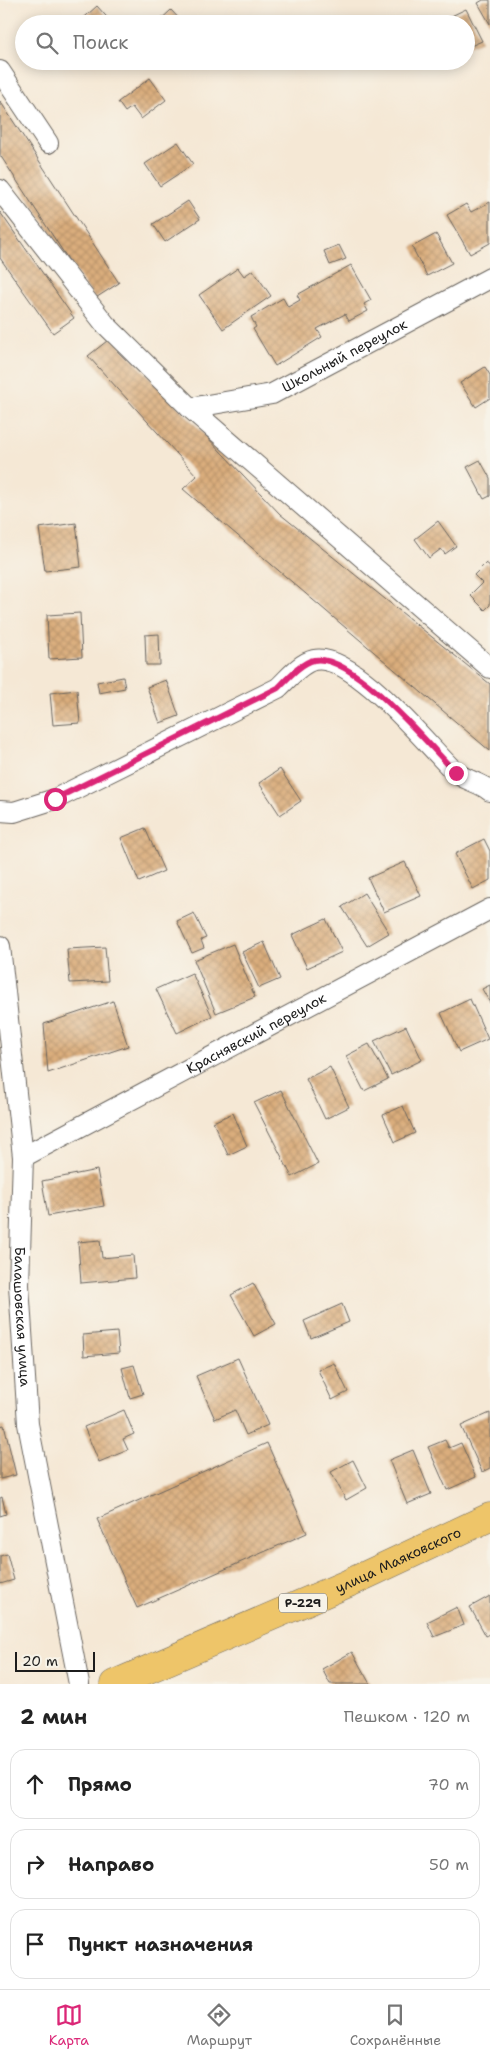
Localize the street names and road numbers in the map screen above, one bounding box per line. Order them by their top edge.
street label: Школьный переулок [279,315,410,396]
street label: Краснявский переулок [183,988,330,1078]
street label: Балашовская улица [10,1246,35,1387]
street label: улица Маяковского [332,1523,464,1597]
road number: Р-229 [279,1594,327,1612]

